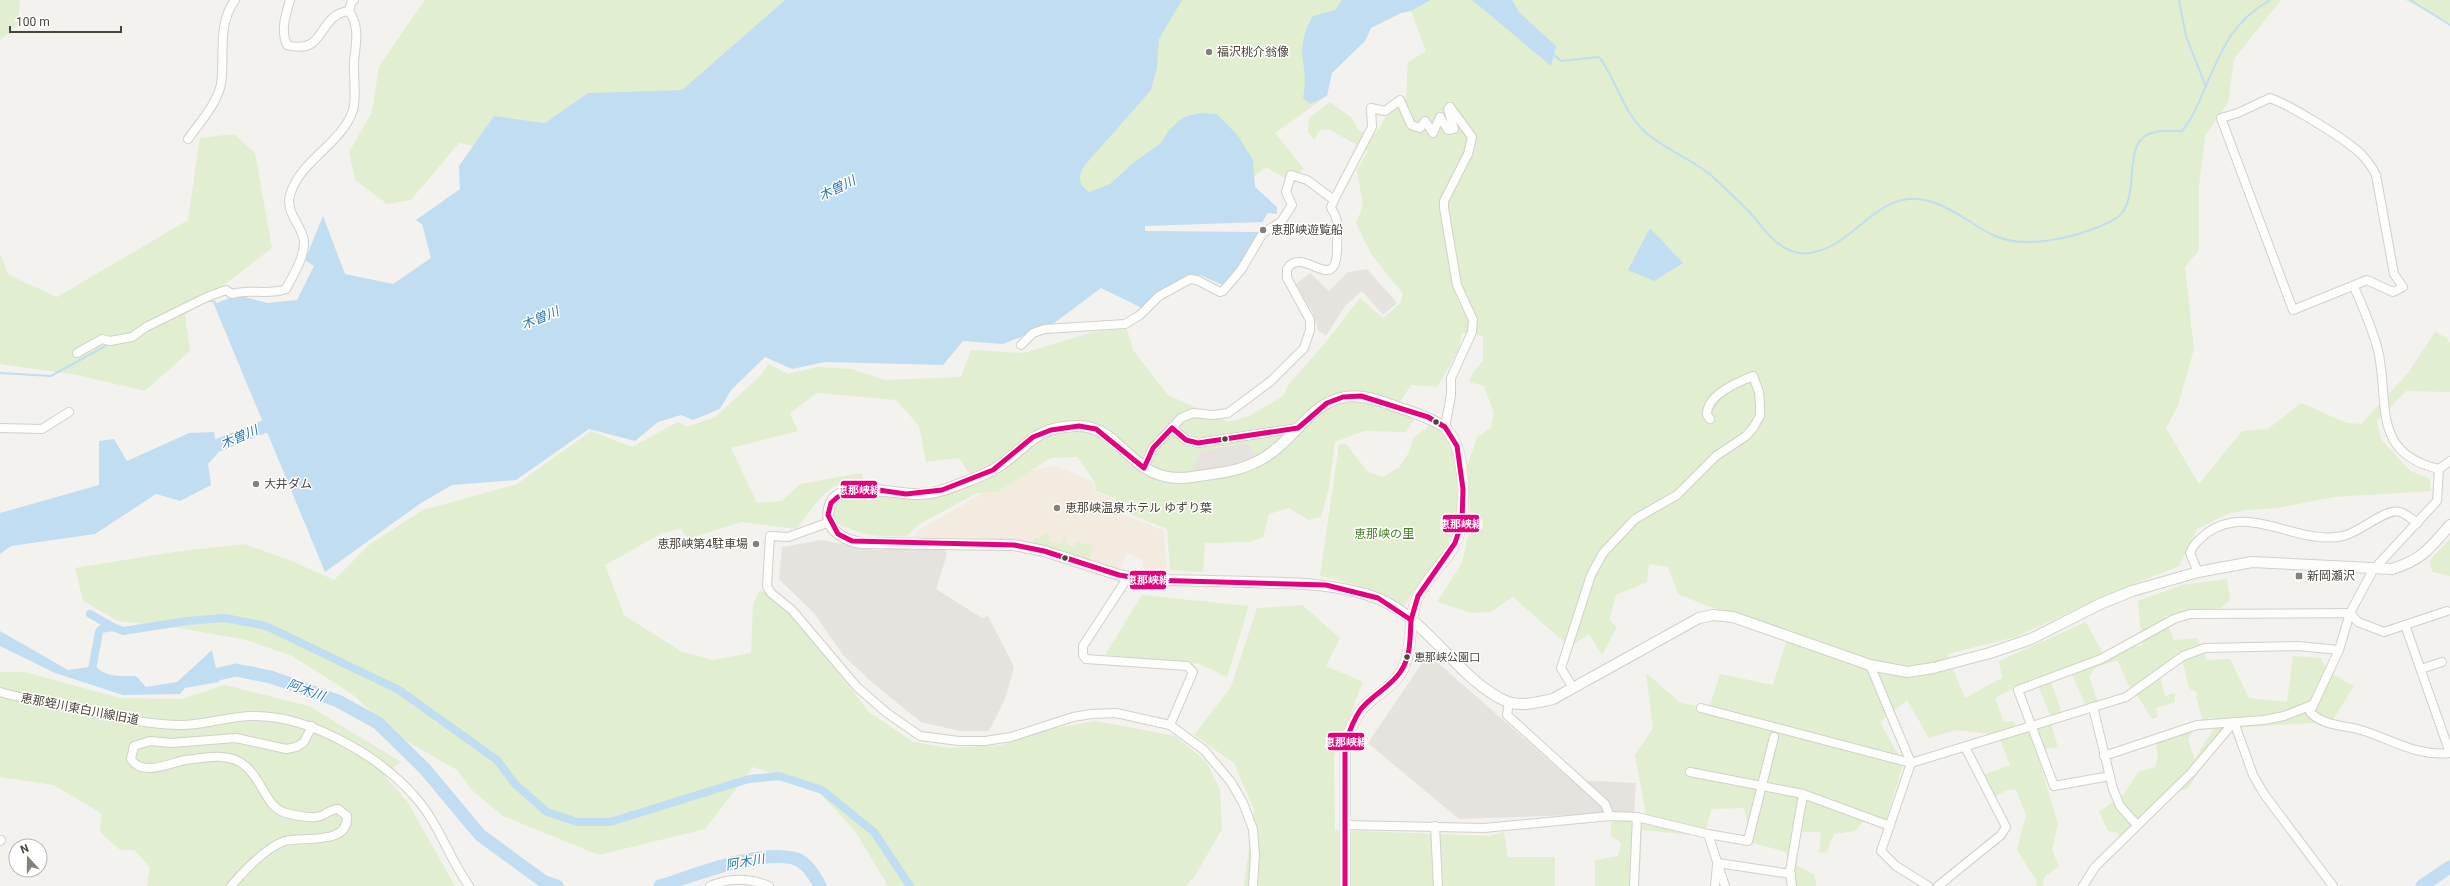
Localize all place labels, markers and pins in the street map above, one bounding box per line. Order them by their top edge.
place label: 福沢桃介翁像 [1217,45,1289,59]
marker: 福沢桃介翁像 [1204,47,1214,57]
place label: 恵那峡遊覧船 [1271,223,1343,237]
marker: 恵那峡遊覧船 [1258,225,1268,235]
unlabelled marker [1431,417,1441,427]
unlabelled marker [1220,434,1230,444]
place label: 大井ダム [264,477,312,491]
marker: 大井ダム [251,479,261,489]
place label: 恵那峡温泉ホテル ゆずり葉 [1065,501,1212,515]
marker: 恵那峡温泉ホテル ゆずり葉 [1052,503,1062,513]
place label: 恵那峡第4駐車場 [657,537,748,551]
marker: 恵那峡第4駐車場 [751,539,761,549]
unlabelled marker [1060,553,1070,563]
place label: 新岡瀬沢 [2307,569,2355,583]
marker: 新岡瀬沢 [2294,571,2304,581]
place label: 恵那峡公園口 [1414,651,1480,664]
marker: 恵那峡公園口 [1402,652,1412,662]

